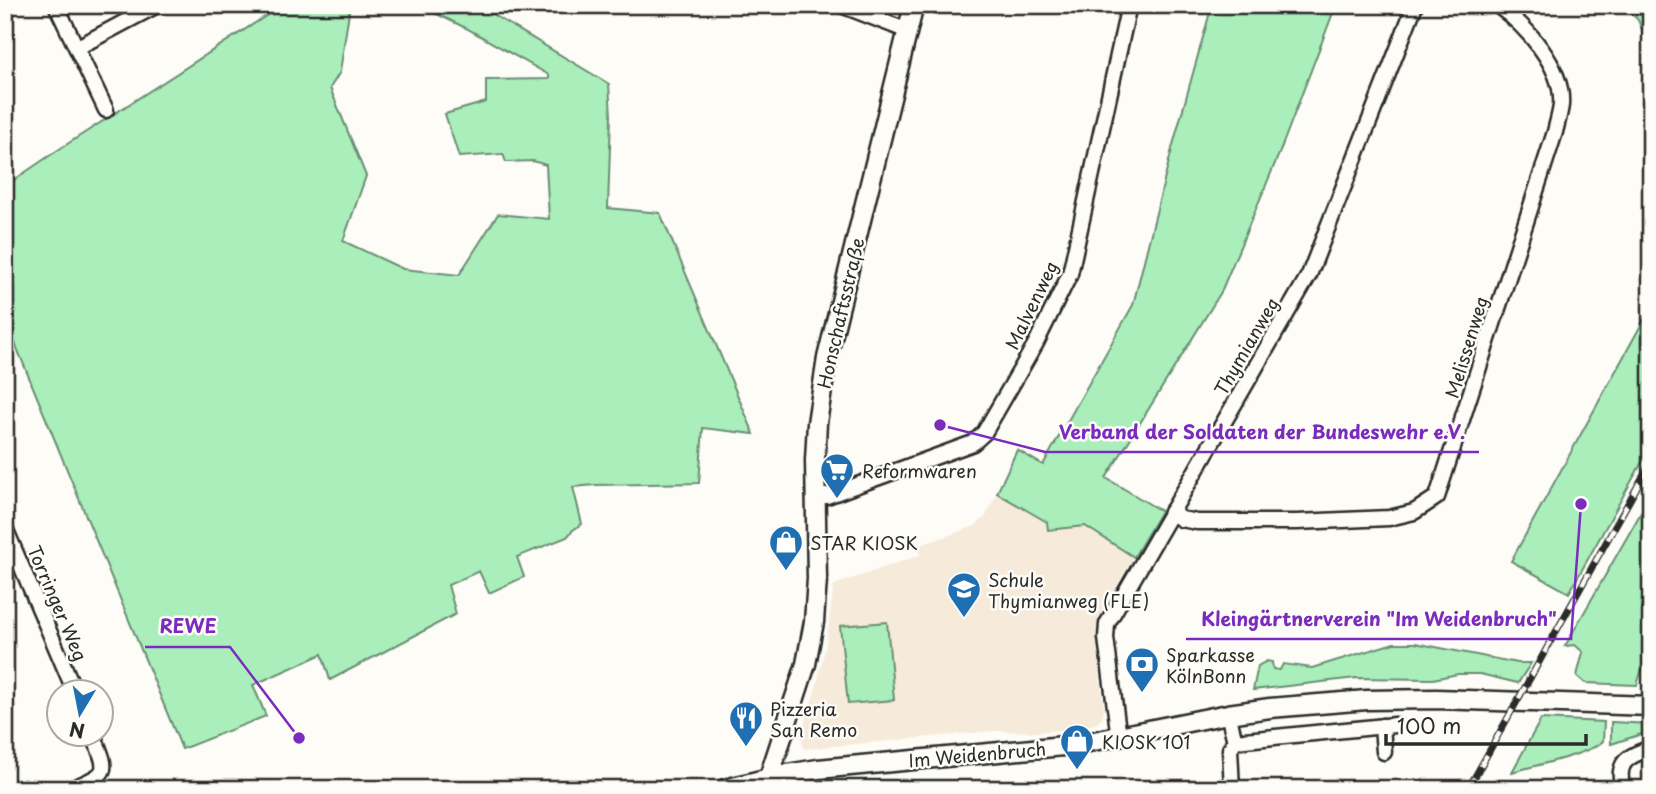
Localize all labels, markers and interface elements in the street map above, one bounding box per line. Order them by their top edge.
street label: Honschaftsstraße [810,235,870,391]
street label: Malvenweg [998,256,1064,354]
street label: Thymianweg [1207,292,1285,400]
street label: Melissenweg [1438,293,1494,401]
callout: Verband der Soldaten der Bundeswehr e.V. [1045,412,1479,452]
text: Verband der Soldaten der Bundeswehr e.V. [1059,417,1465,445]
supermarket icon: Reformwaren [818,451,856,500]
place label: Reformwaren [862,457,977,484]
shop icon: STAR KIOSK [767,523,805,572]
place label: STAR KIOSK [810,529,918,556]
street label: Torringer Weg [22,541,94,665]
place label: Schule Thymianweg (FLE) [988,566,1149,614]
school or university icon: Schule Thymianweg (FLE) [945,570,983,619]
callout: Kleingärtnerverein "Im Weidenbruch" [1186,599,1571,639]
text: Kleingärtnerverein "Im Weidenbruch" [1201,604,1557,632]
callout: REWE [145,607,230,647]
text: REWE [159,611,217,639]
place label: Sparkasse KölnBonn [1166,641,1255,689]
bank icon: Sparkasse KölnBonn [1123,645,1161,694]
north arrow [46,678,116,748]
place label: Pizzeria San Remo [770,695,857,743]
restaurant icon: Pizzeria San Remo [727,699,765,748]
scale bar [1386,703,1586,747]
text: 100 m [1397,709,1461,741]
text: N [67,716,87,746]
shop icon: KIOSK 101 [1058,722,1096,771]
place label: KIOSK 101 [1102,728,1190,755]
street label: Im Weidenbruch [907,735,1047,773]

